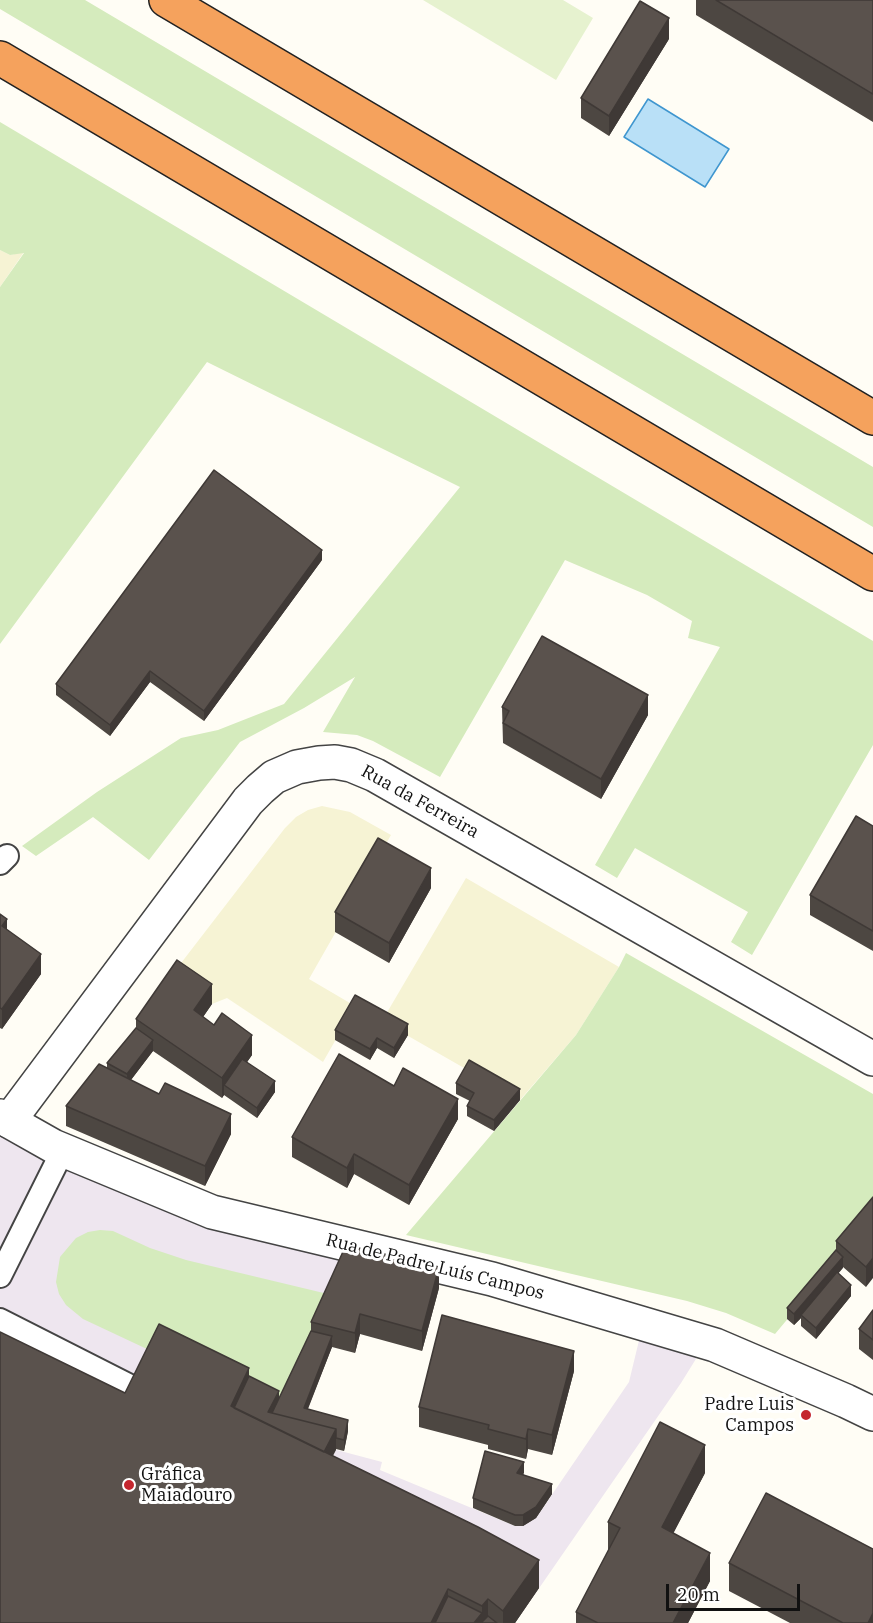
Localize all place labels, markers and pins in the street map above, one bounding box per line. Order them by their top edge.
place label: Padre Luis Campos [704,1394,794,1436]
marker: Padre Luis Campos [799,1408,813,1422]
place label: Gráfica Maiadouro [141,1464,232,1506]
marker: Gráfica Maiadouro [122,1478,136,1492]

